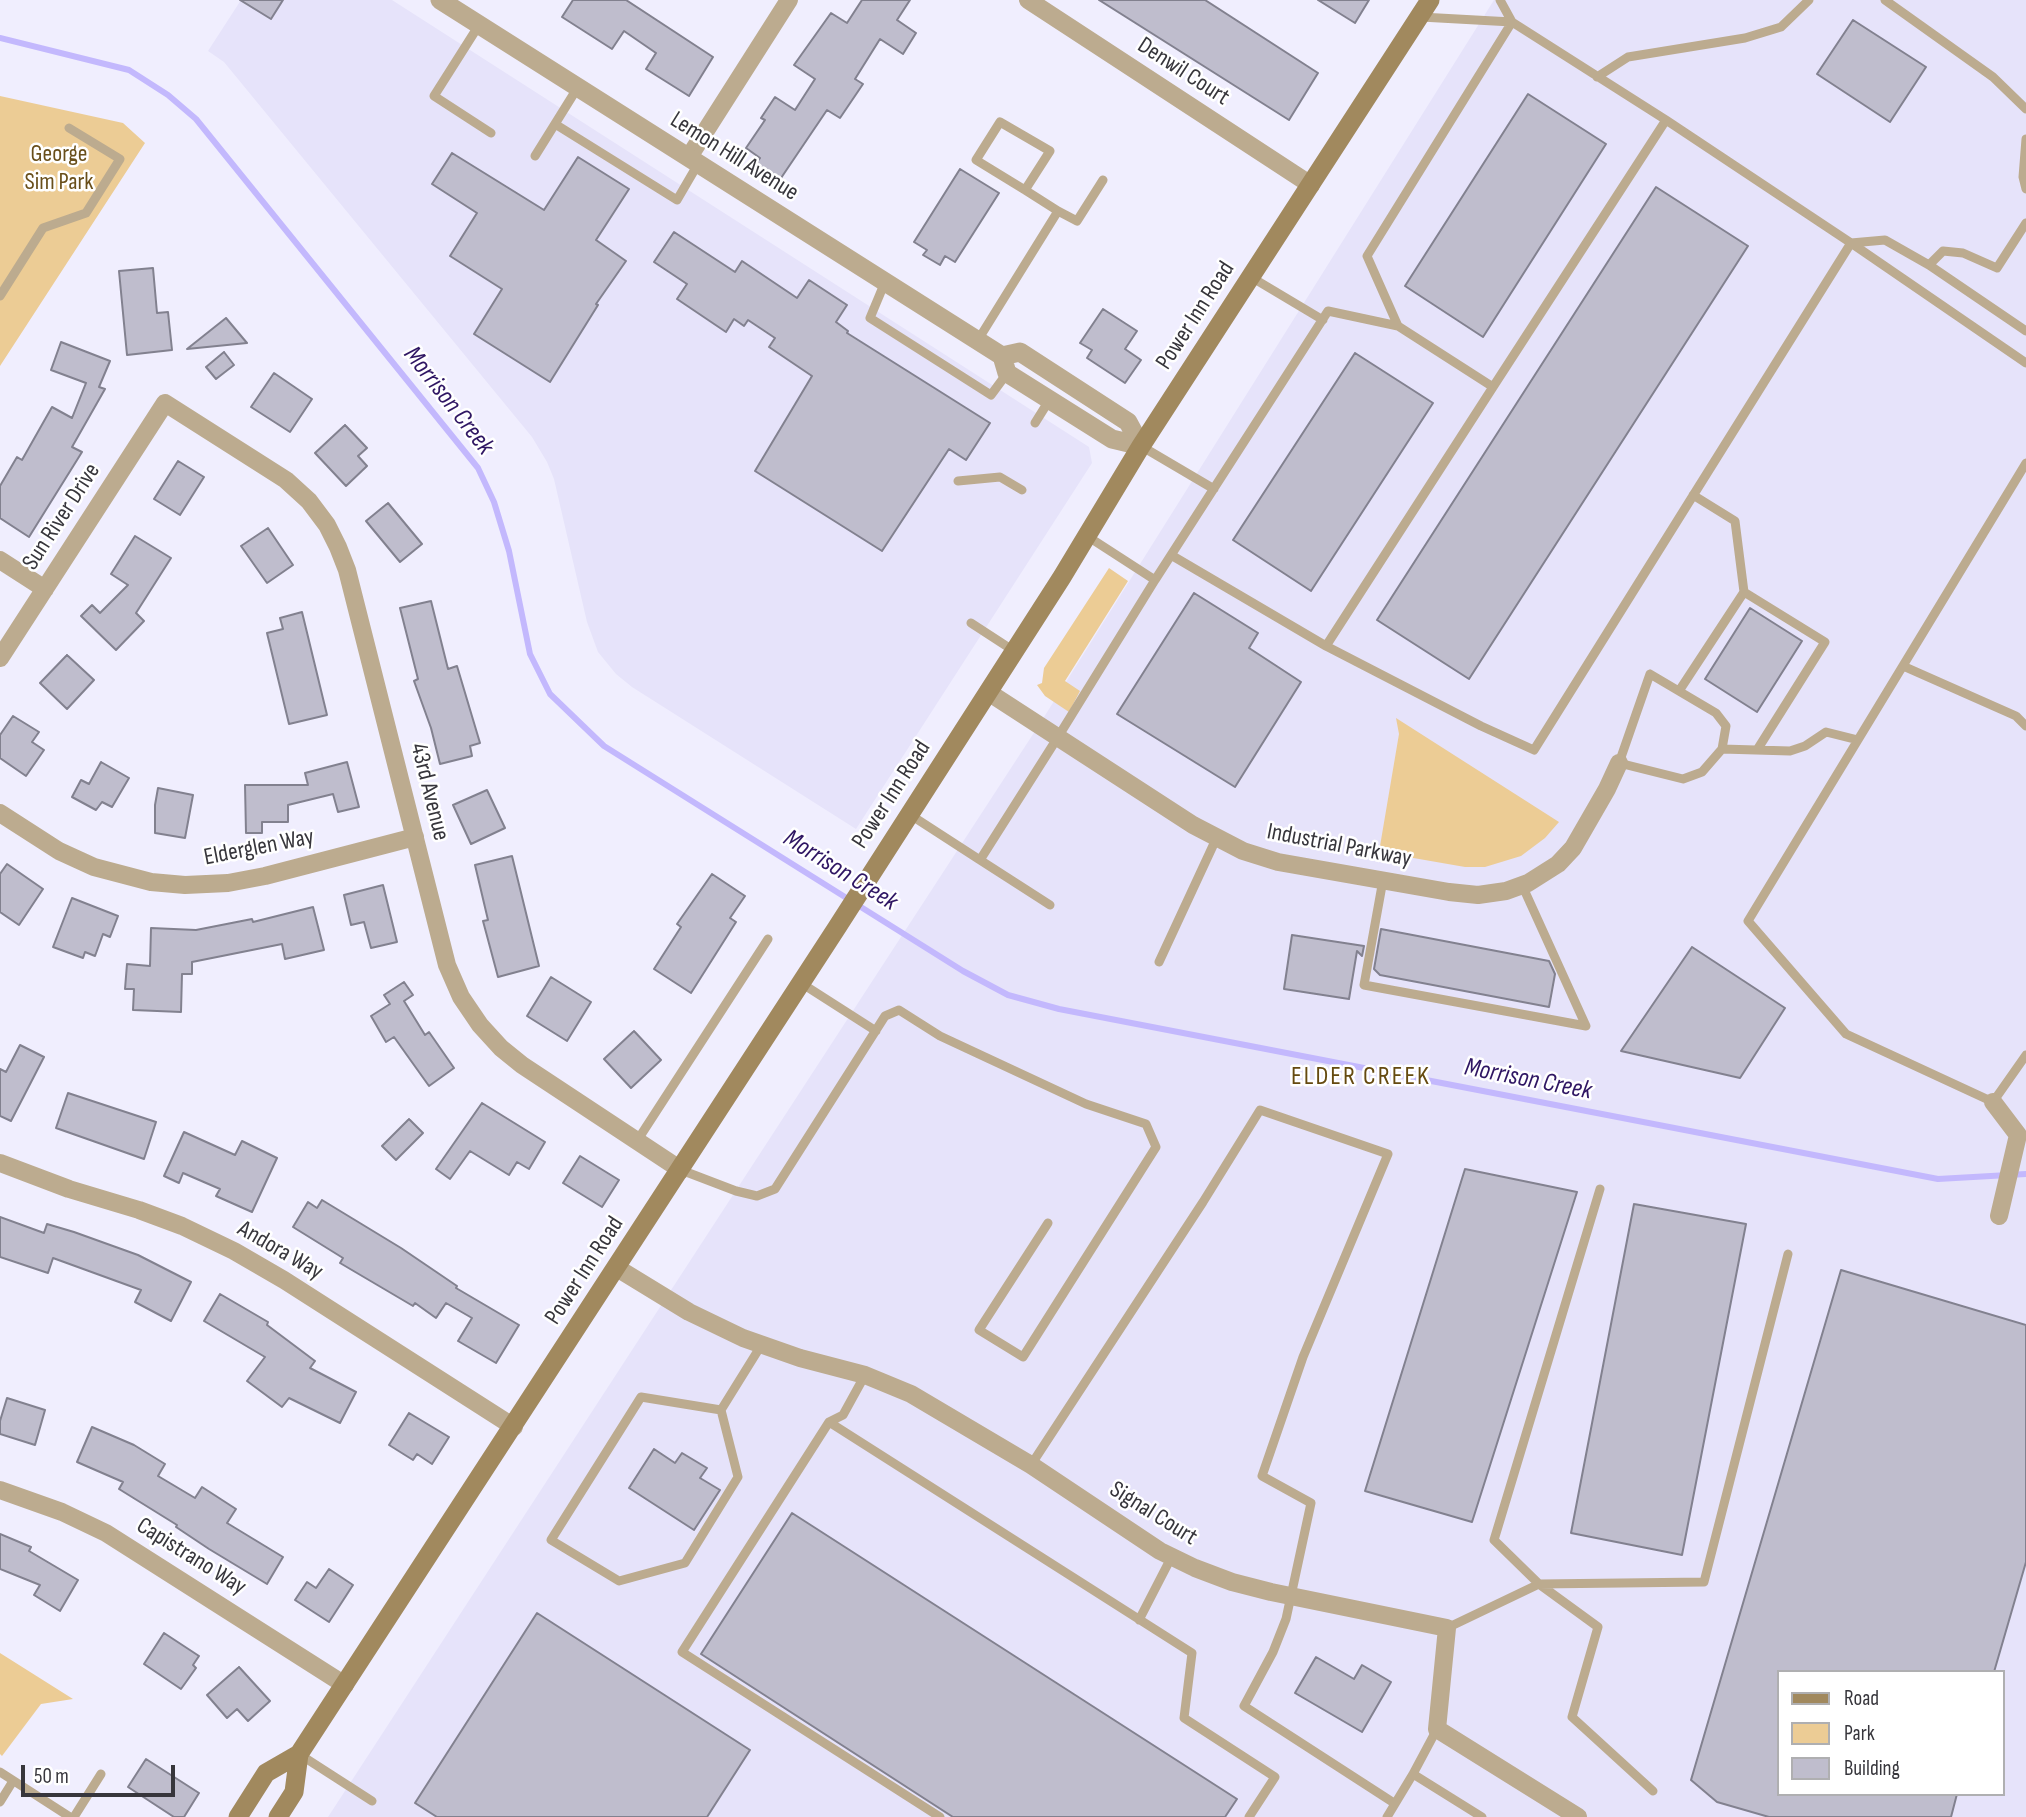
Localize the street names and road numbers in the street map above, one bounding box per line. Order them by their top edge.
street label: Denwil Court [1132,32,1234,112]
street label: Lemon Hill Avenue [665,106,803,208]
street label: Power Inn Road [1150,257,1242,375]
street label: Sun River Drive [17,458,107,576]
street label: Power Inn Road [846,736,938,854]
street label: 43rd Avenue [403,740,455,844]
street label: Industrial Parkway [1264,818,1414,874]
street label: Elderglen Way [202,823,316,873]
street label: Power Inn Road [539,1212,631,1330]
street label: Andora Way [232,1215,328,1287]
street label: Signal Court [1104,1476,1202,1552]
street label: Capistrano Way [131,1512,251,1602]

